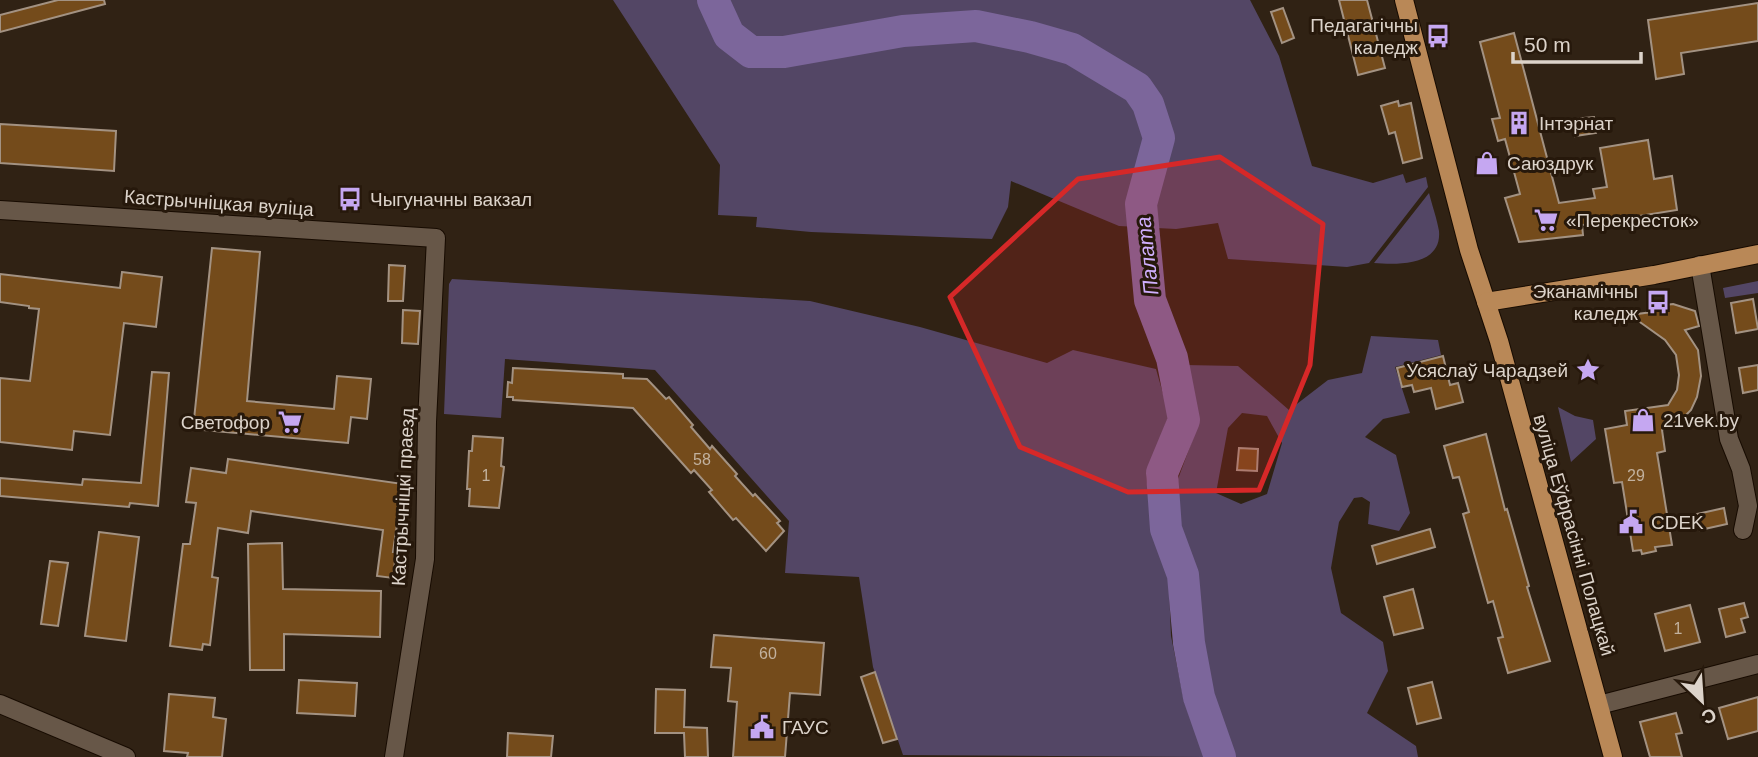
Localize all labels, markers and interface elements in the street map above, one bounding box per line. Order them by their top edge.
place label: Педагагічны каледж [1310,15,1418,58]
scale bar [1513,21,1641,65]
bus stop icon: Педагагічны каледж [1424,22,1452,50]
text: 50 m [1524,33,1571,56]
building icon: Інтэрнат [1505,109,1533,137]
place label: Інтэрнат [1539,113,1613,134]
shop icon: Саюздрук [1473,149,1501,177]
place label: Саюздрук [1507,153,1594,174]
bus stop icon: Чыгуначны вакзал [336,185,364,213]
street label: Кастрычніцкая вуліца [124,186,315,220]
place label: Чыгуначны вакзал [370,189,532,210]
supermarket icon: «Перекресток» [1532,206,1560,234]
place label: «Перекресток» [1566,210,1699,231]
water label: Палата [1131,215,1163,297]
place label: Эканамічны каледж [1533,281,1638,324]
bus stop icon: Эканамічны каледж [1644,288,1672,316]
place icon: Усяслаў Чарадзей [1574,356,1602,384]
place label: Усяслаў Чарадзей [1406,360,1568,381]
shop icon: 21vek.by [1629,406,1657,434]
street label: Кастрычніцкі праезд [388,407,418,587]
supermarket icon: Светофор [276,408,304,436]
place label: 21vek.by [1663,410,1740,431]
place label: Светофор [181,412,270,433]
street label: вуліца Еўфрасінні Полацкай [1529,412,1619,658]
house number: 58 [693,451,711,468]
house number: 1 [482,467,491,484]
house number: 29 [1627,467,1645,484]
public building icon: CDEK [1617,508,1645,536]
place label: CDEK [1651,512,1704,533]
house number: 1 [1674,620,1683,637]
house number: 60 [759,645,777,662]
north arrow [1667,666,1737,736]
text: С [1698,704,1720,728]
public building icon: ГАУС [748,713,776,741]
place label: ГАУС [782,717,829,738]

